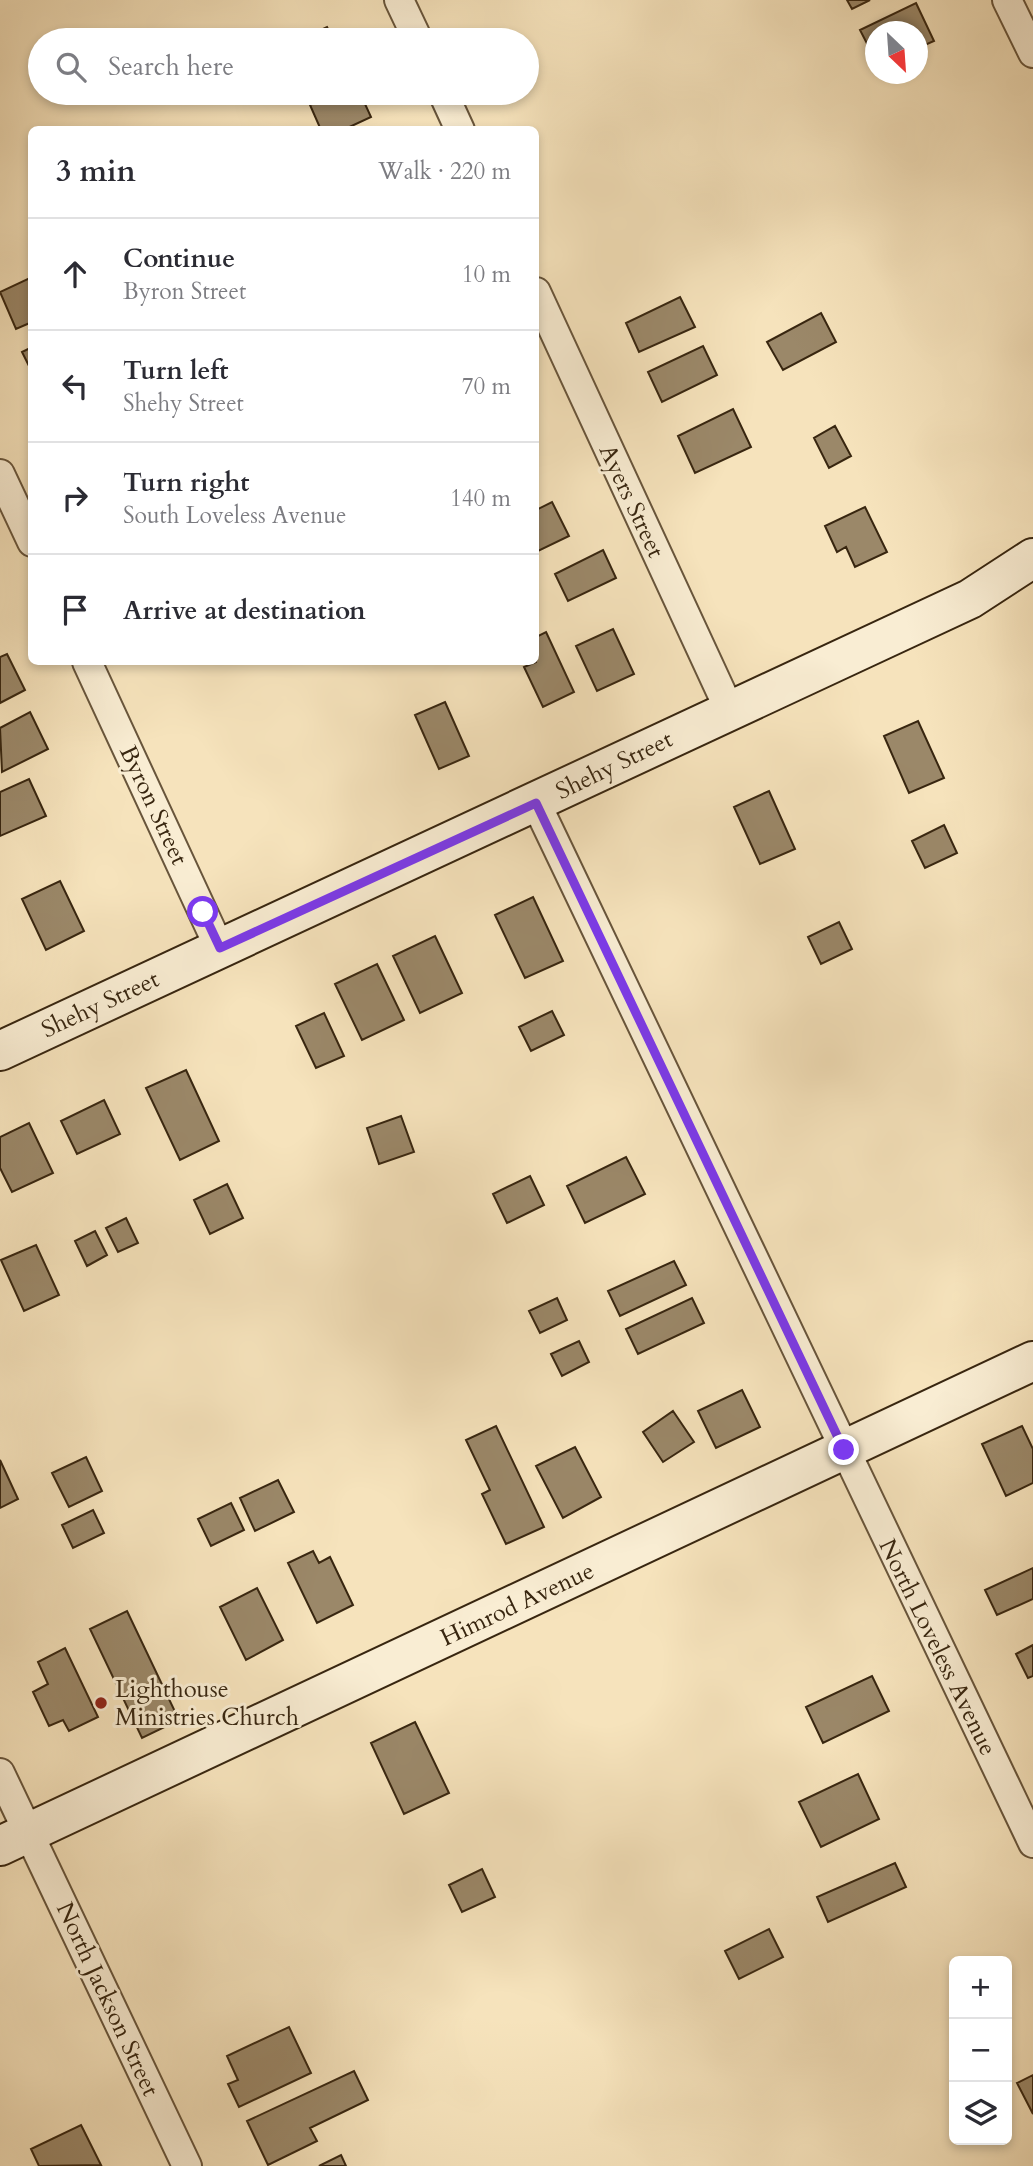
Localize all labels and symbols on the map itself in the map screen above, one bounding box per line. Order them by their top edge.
north arrow [865,21,928,84]
street label: Ayers Street [591,439,672,564]
street label: Shehy Street [550,723,679,808]
street label: Byron Street [111,740,196,871]
route start [187,896,218,927]
street label: Shehy Street [36,963,165,1046]
route end [828,1434,859,1465]
street label: North Loveless Avenue [871,1533,1004,1761]
street label: Himrod Avenue [435,1554,599,1654]
place label: Lighthouse Ministries Church [115,1673,299,1734]
marker: Lighthouse Ministries Church [93,1695,109,1711]
street label: North Jackson Street [48,1897,167,2102]

